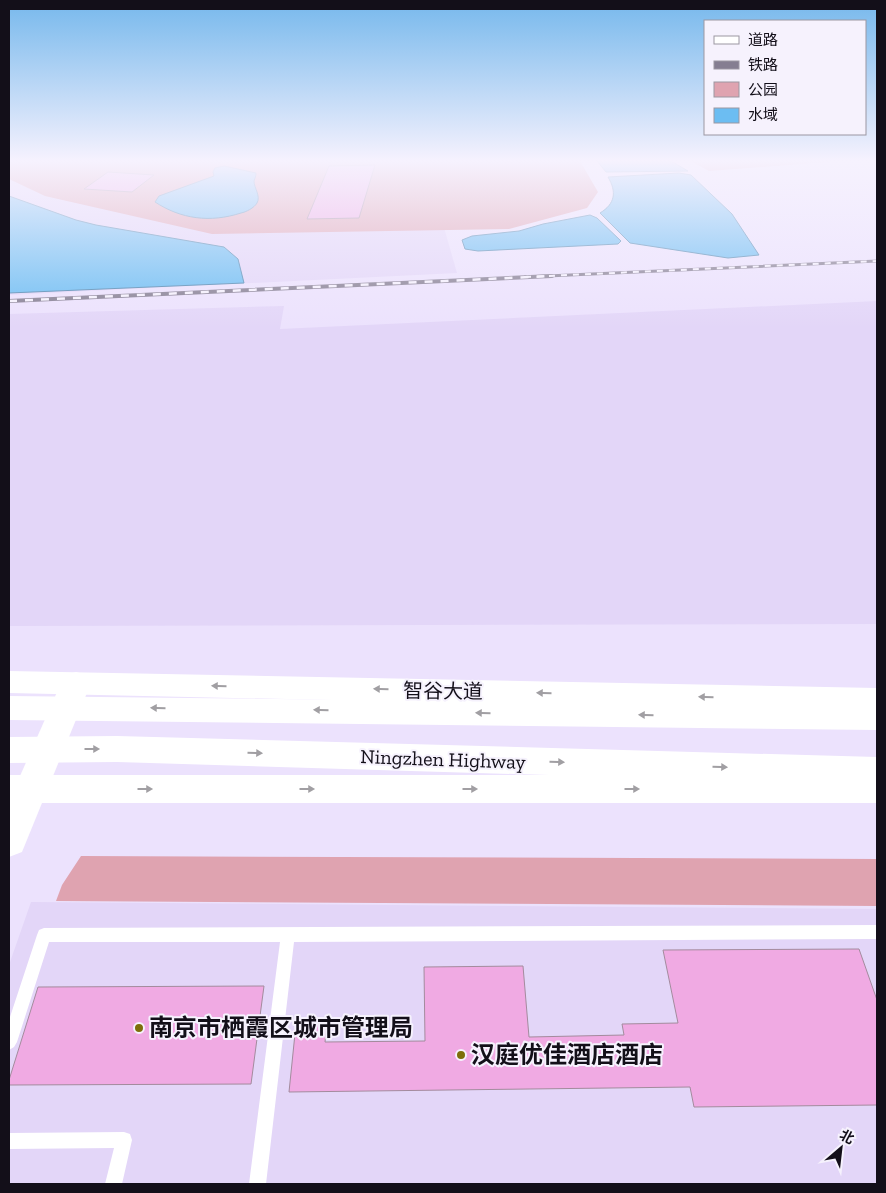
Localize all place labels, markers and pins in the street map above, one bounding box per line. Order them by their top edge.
place label: 南京市栖霞区城市管理局 [149,1013,413,1042]
marker: 南京市栖霞区城市管理局 [133,1022,145,1034]
place label: 汉庭优佳酒店酒店 [471,1040,663,1069]
marker: 汉庭优佳酒店酒店 [455,1049,467,1061]

